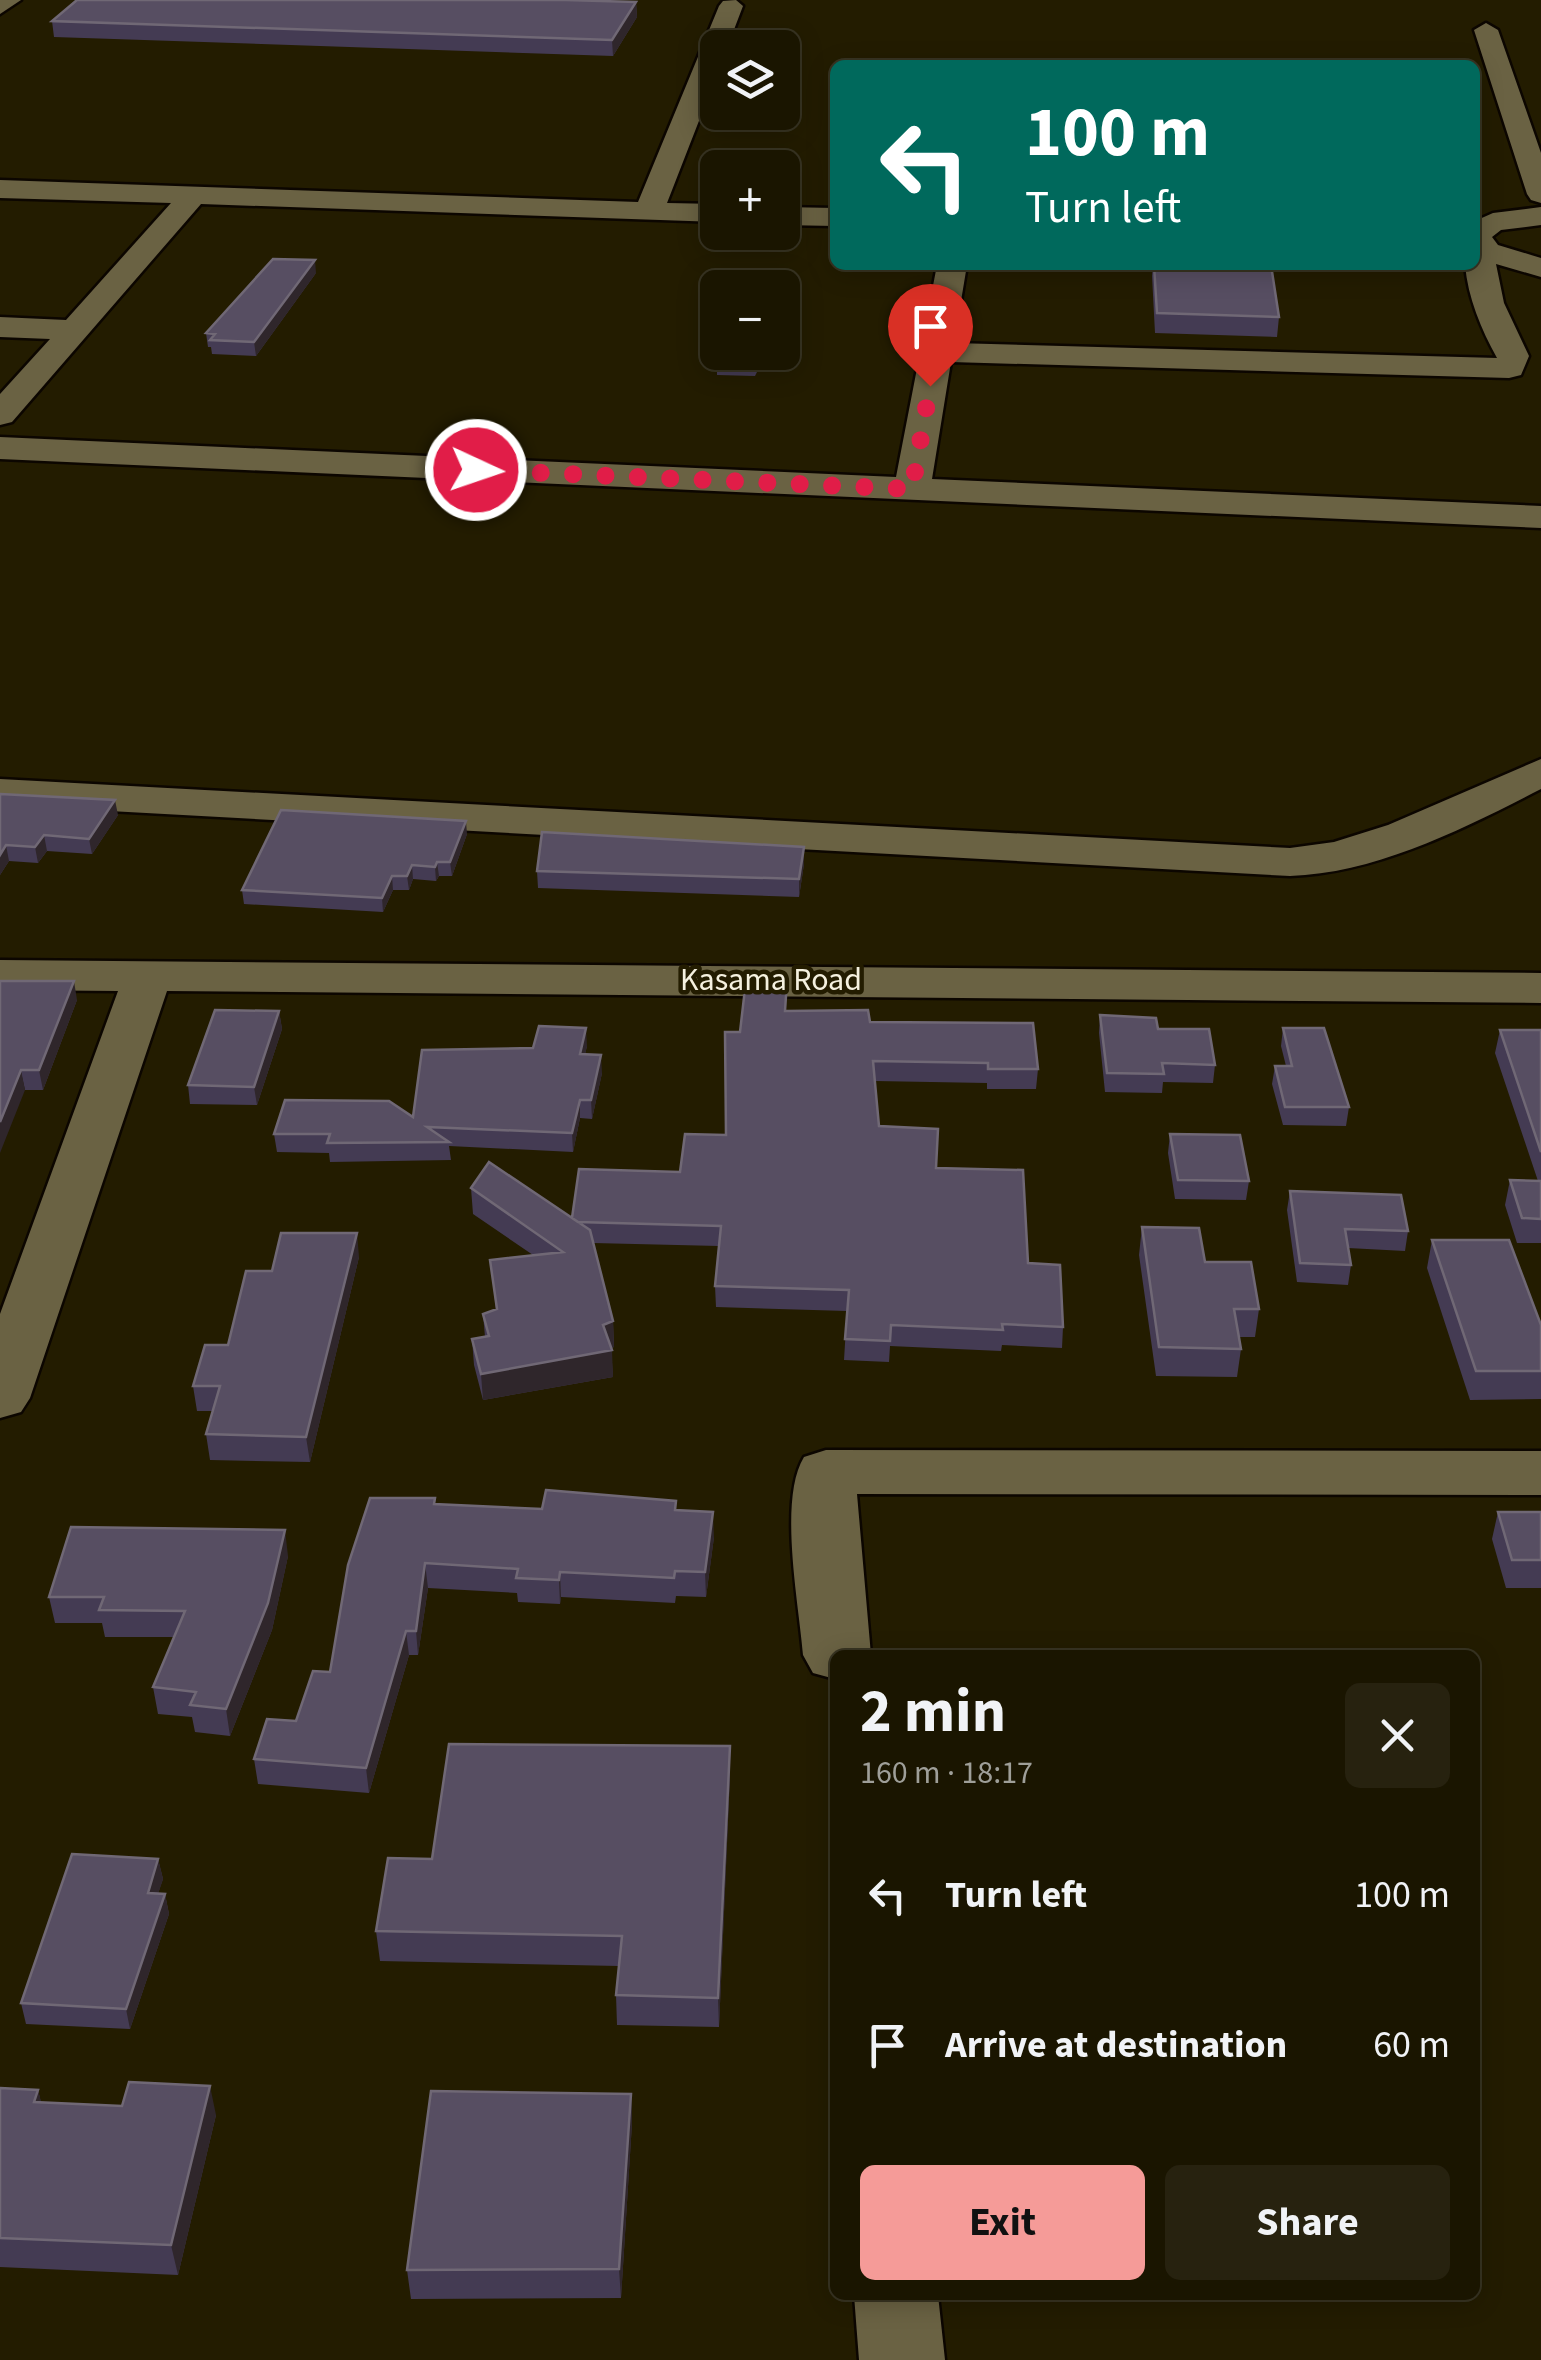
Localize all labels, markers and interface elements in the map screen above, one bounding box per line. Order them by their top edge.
map controls [700,30,800,370]
button: layers [700,30,800,130]
text: 100 m [1025,83,1210,183]
icon: left [860,100,990,230]
button: + [700,150,800,250]
text: Turn left [1025,176,1181,240]
button: − [700,270,800,370]
pin [888,284,973,387]
icon: arrive [903,299,958,354]
position arrow [424,418,528,522]
street label: Kasama Road [680,957,862,1003]
text: 2 min [860,1670,1006,1755]
button: close [1345,1683,1450,1788]
text: 160 m · 18:17 [860,1750,1033,1796]
icon: left [860,1868,915,1923]
text: Turn left [945,1868,1087,1922]
text: 100 m [1354,1868,1450,1922]
icon: arrive [860,2018,915,2073]
text: Arrive at destination [945,2018,1287,2072]
text: 60 m [1373,2018,1450,2072]
button: Exit [860,2165,1145,2280]
button: Share [1165,2165,1450,2280]

